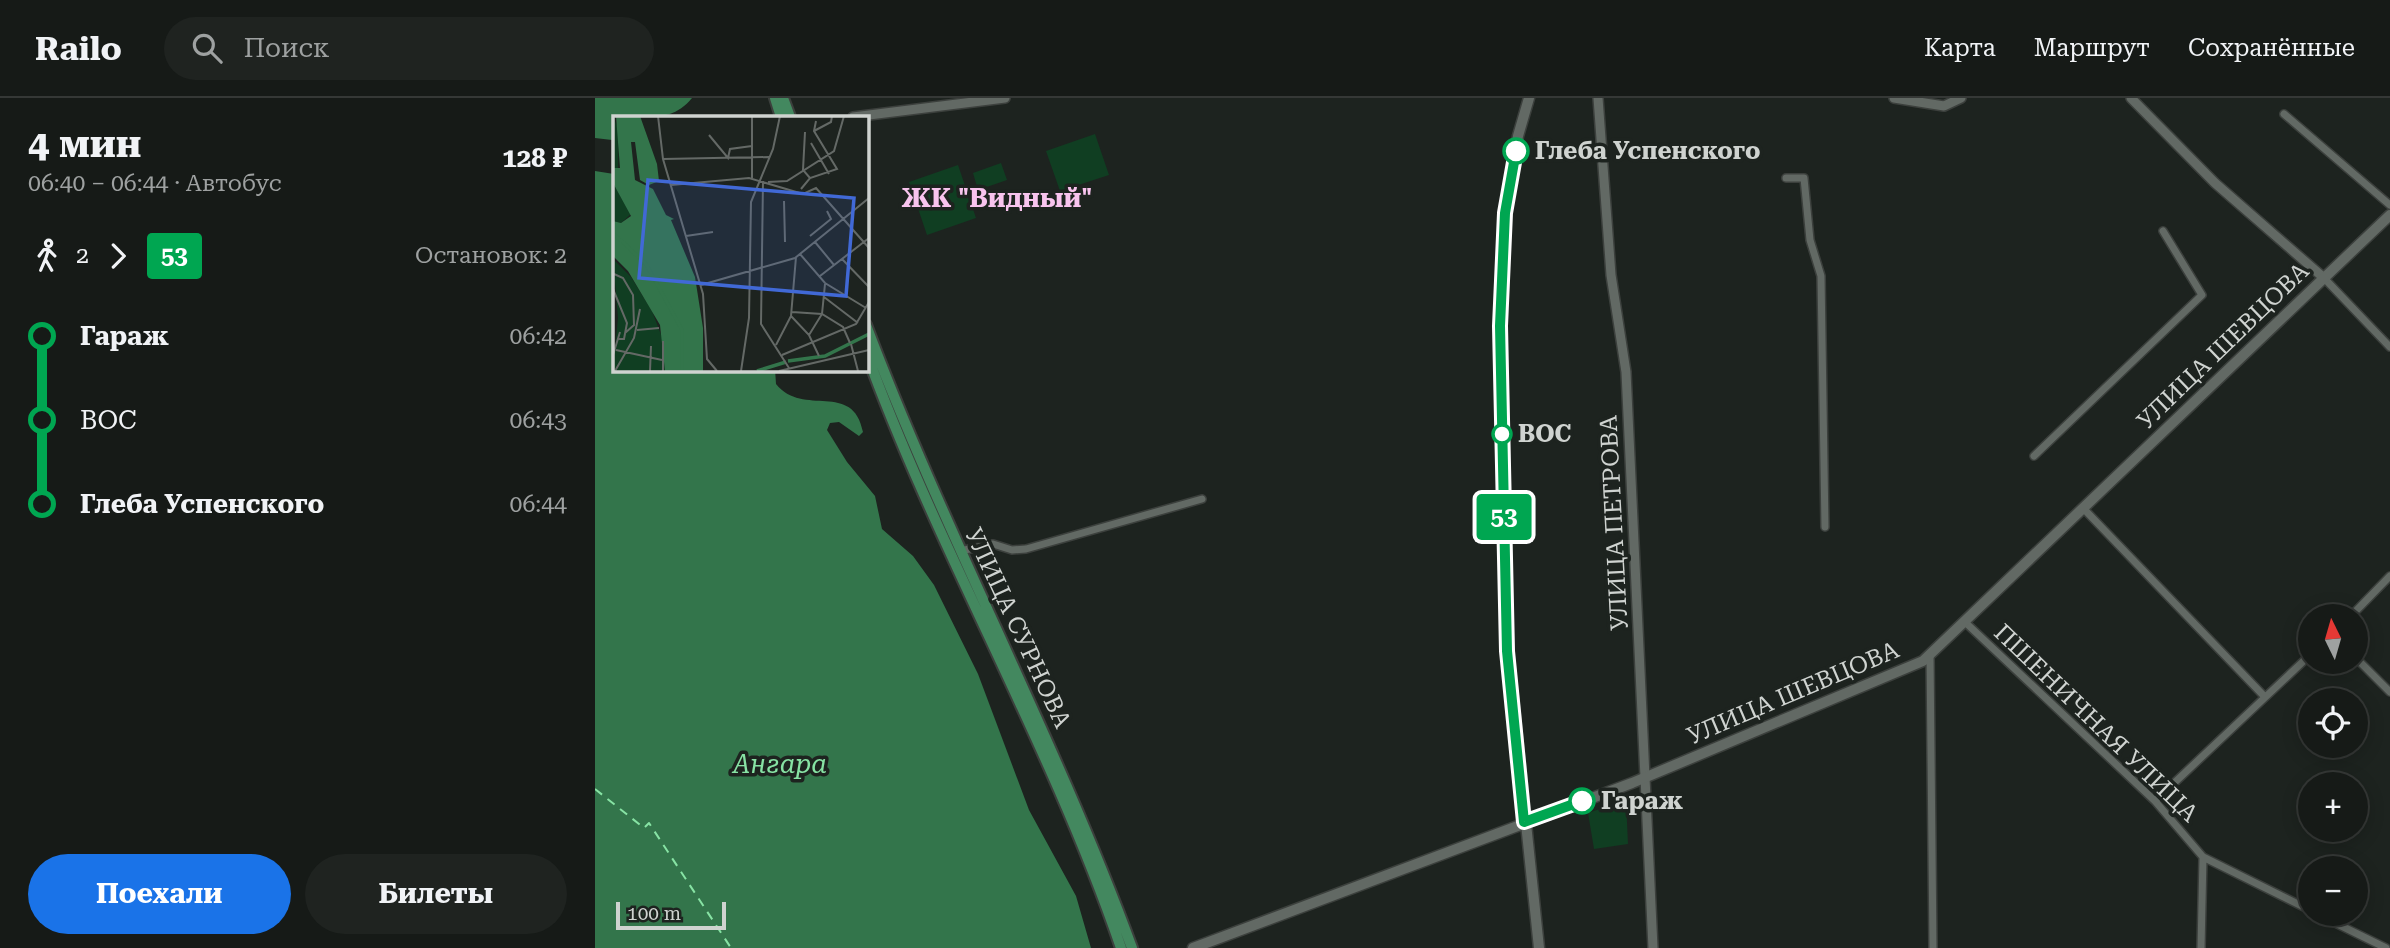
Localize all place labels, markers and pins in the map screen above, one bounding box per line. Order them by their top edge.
place label: Глеба Успенского [1535,137,1761,165]
marker: Глеба Успенского [1503,138,1529,164]
place label: ВОС [1518,420,1572,448]
marker: ВОС [1492,424,1512,444]
place label: Гараж [1601,787,1684,815]
marker: Гараж [1569,788,1595,814]

